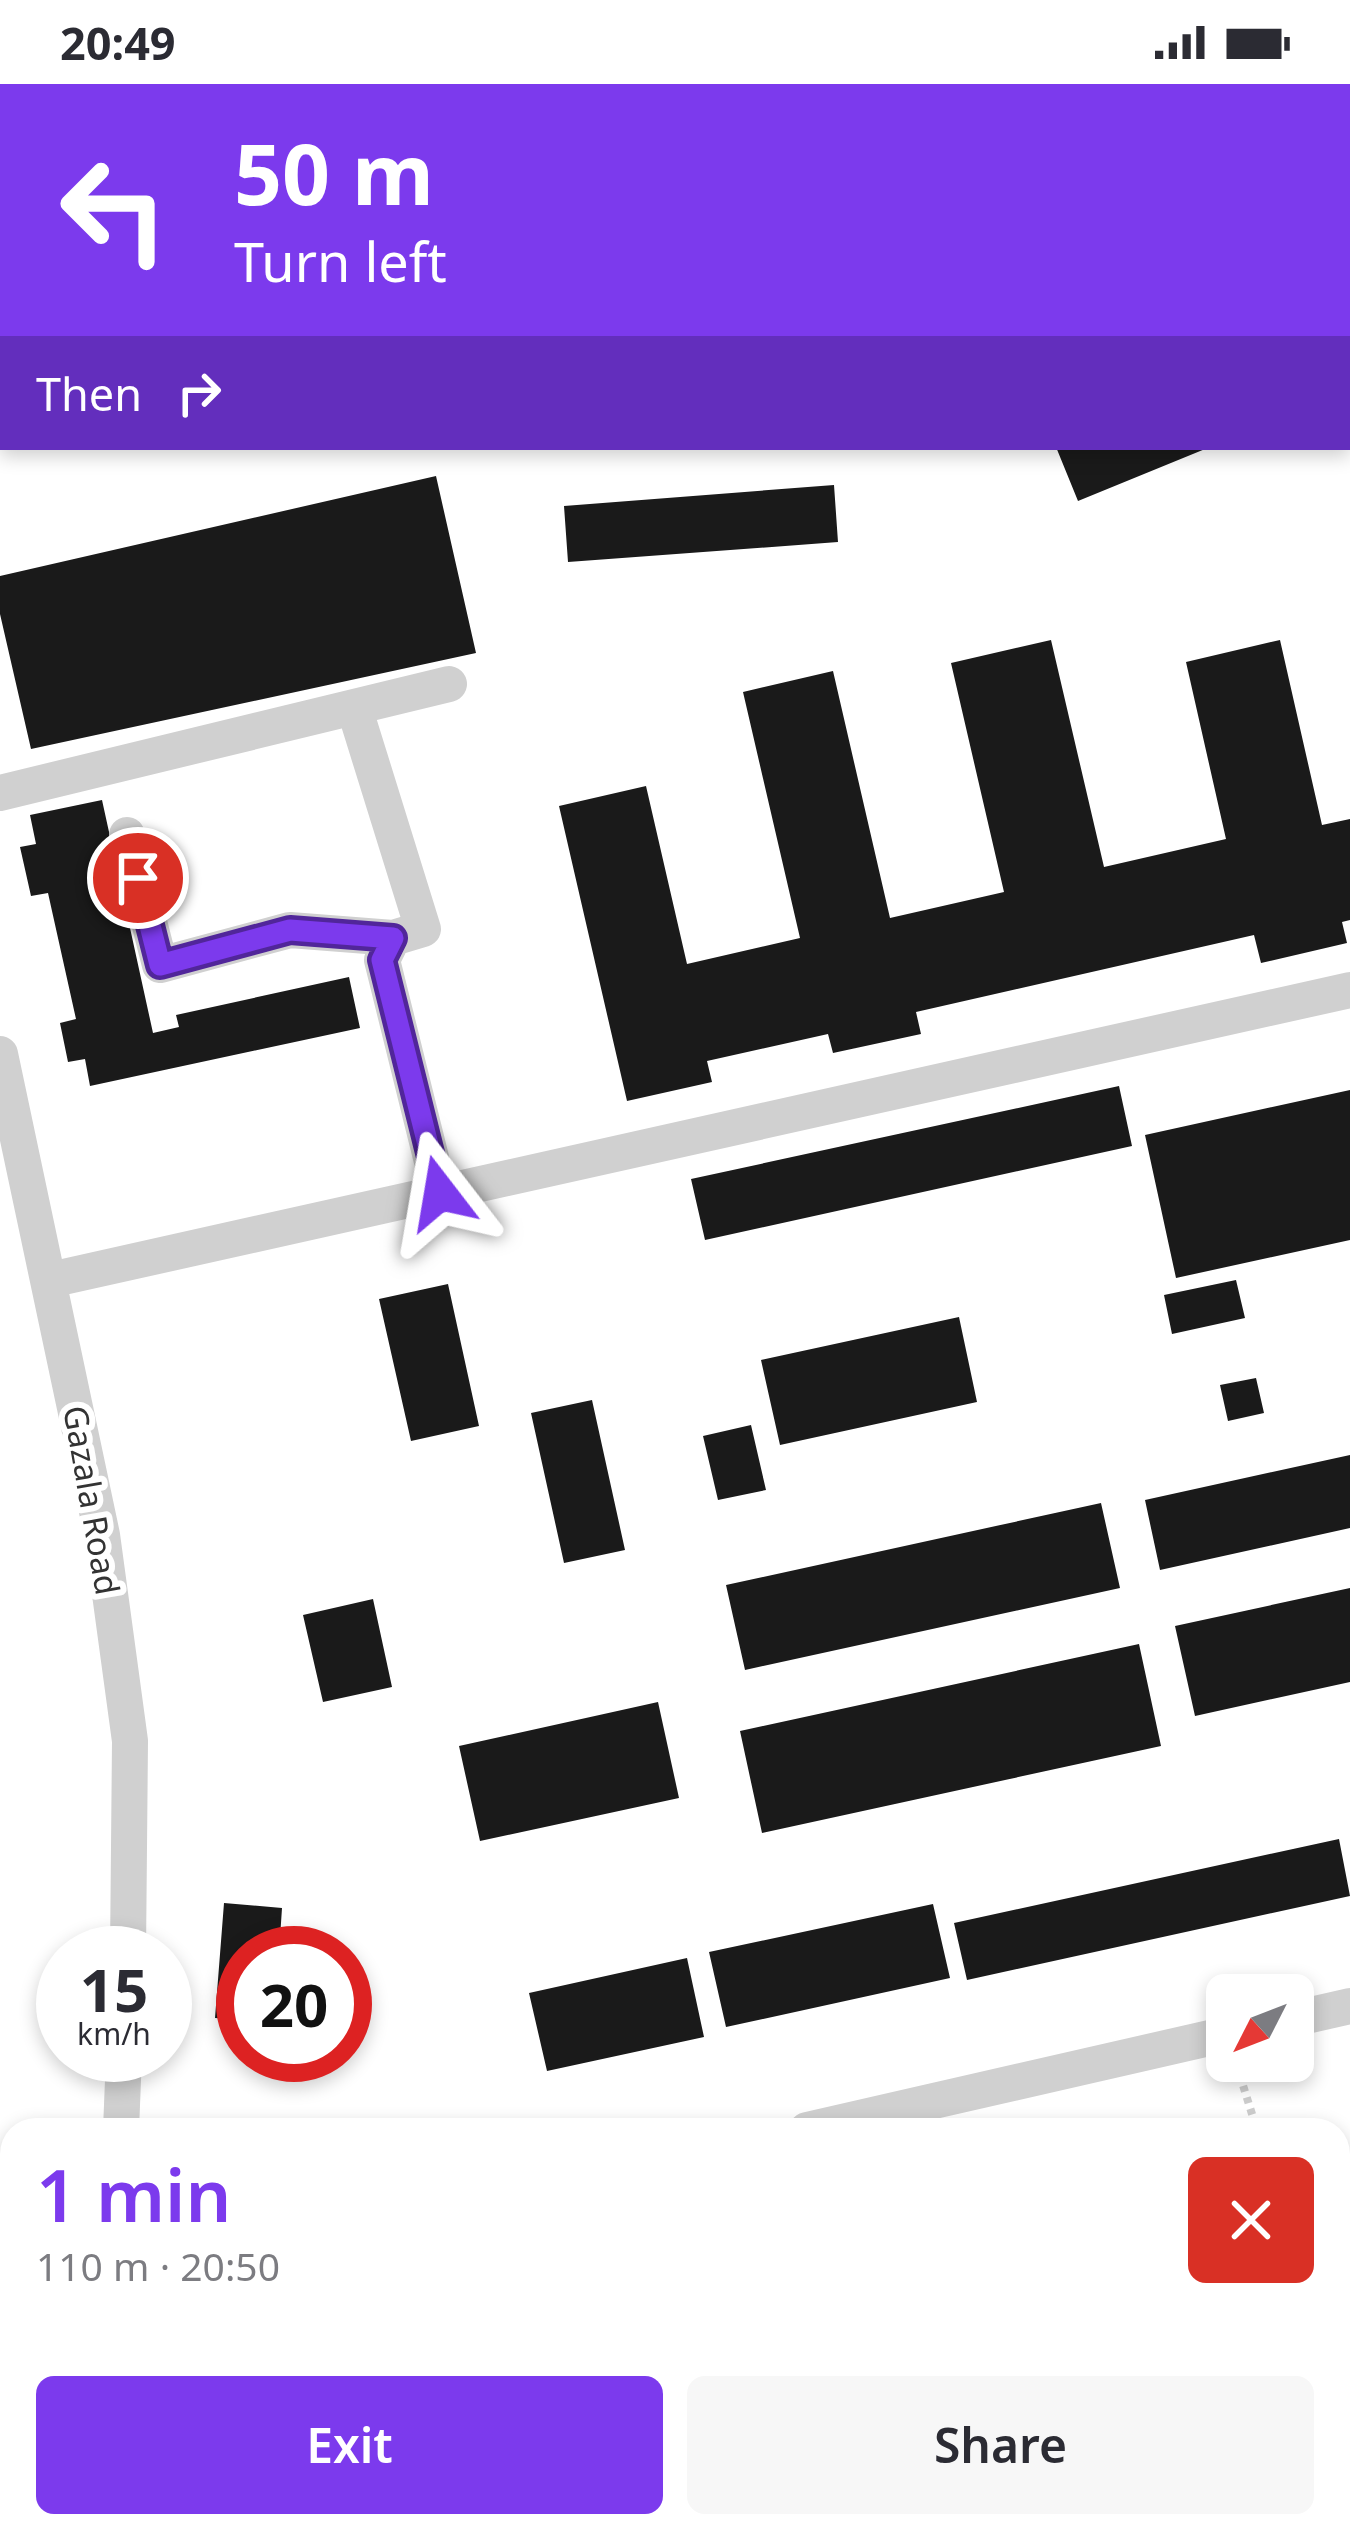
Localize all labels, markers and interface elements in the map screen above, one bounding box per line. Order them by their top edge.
text: 20:49 [60,12,176,73]
text: 50 m [234,115,434,230]
icon: left [36,132,192,288]
text: Turn left [234,224,447,298]
icon: right [166,360,232,426]
text: Then [36,363,142,424]
pin [87,827,189,929]
icon: arrive [105,845,171,911]
position arrow [377,1130,503,1256]
street label: Gazala Road [53,1402,131,1598]
speed limit sign: 20 [216,1926,372,2082]
text: 15 [80,1948,148,2030]
north arrow [1206,1974,1314,2082]
map controls [1206,1974,1314,2082]
text: km/h [77,2013,151,2054]
text: 1 min [36,2145,231,2243]
button: close [1188,2157,1314,2283]
text: 110 m · 20:50 [36,2239,280,2292]
button: Exit [36,2376,663,2514]
button: Share [687,2376,1314,2514]

